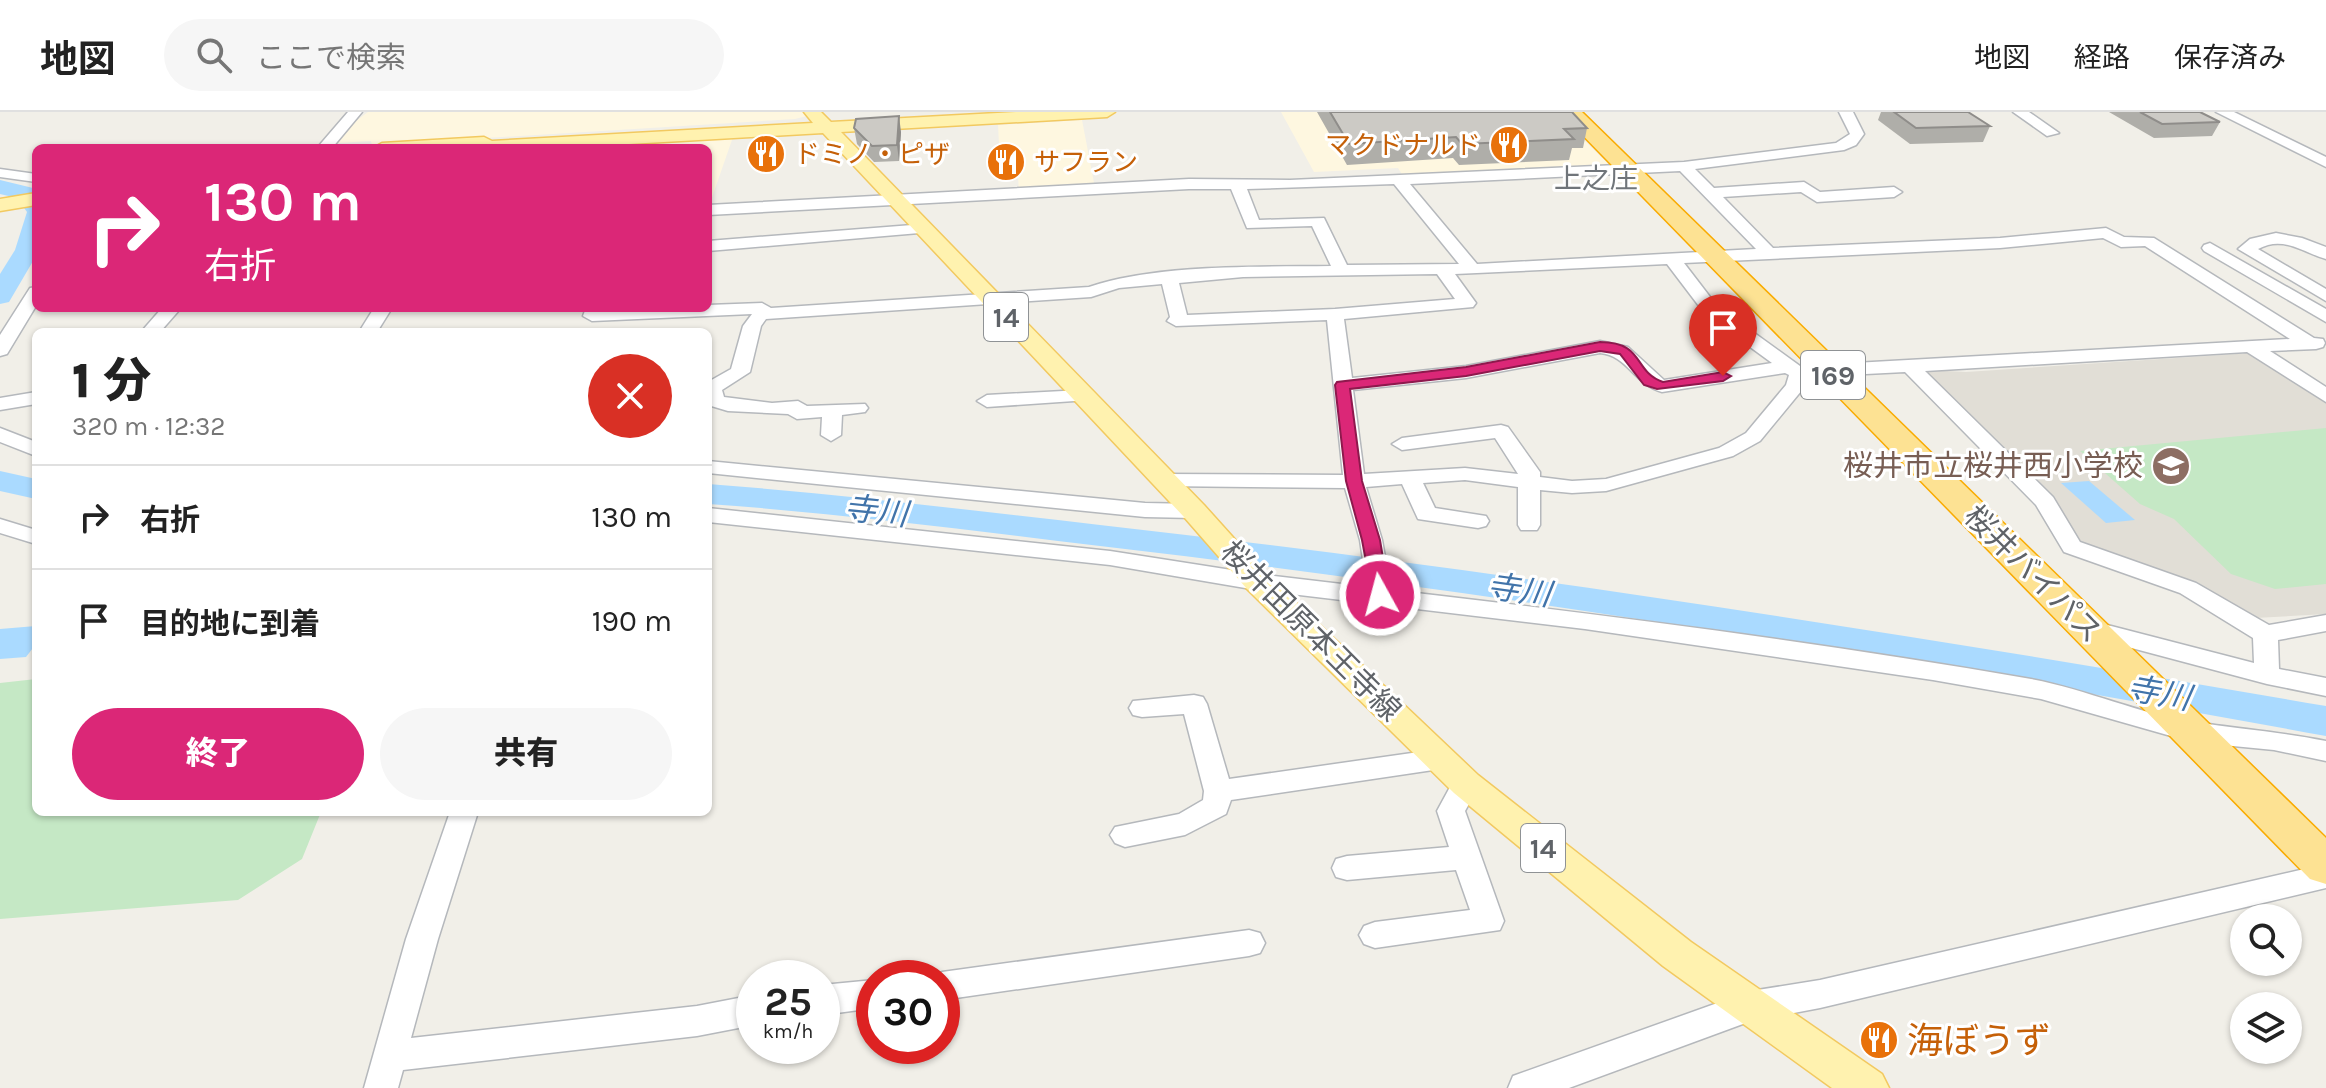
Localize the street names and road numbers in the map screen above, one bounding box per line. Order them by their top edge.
road number: 14 [984,293,1028,341]
road number: 169 [1801,351,1865,399]
street label: 桜井バイパス [1957,498,2109,650]
street label: 桜井田原本王寺線 [1213,533,1409,729]
road number: 14 [1521,824,1565,872]

